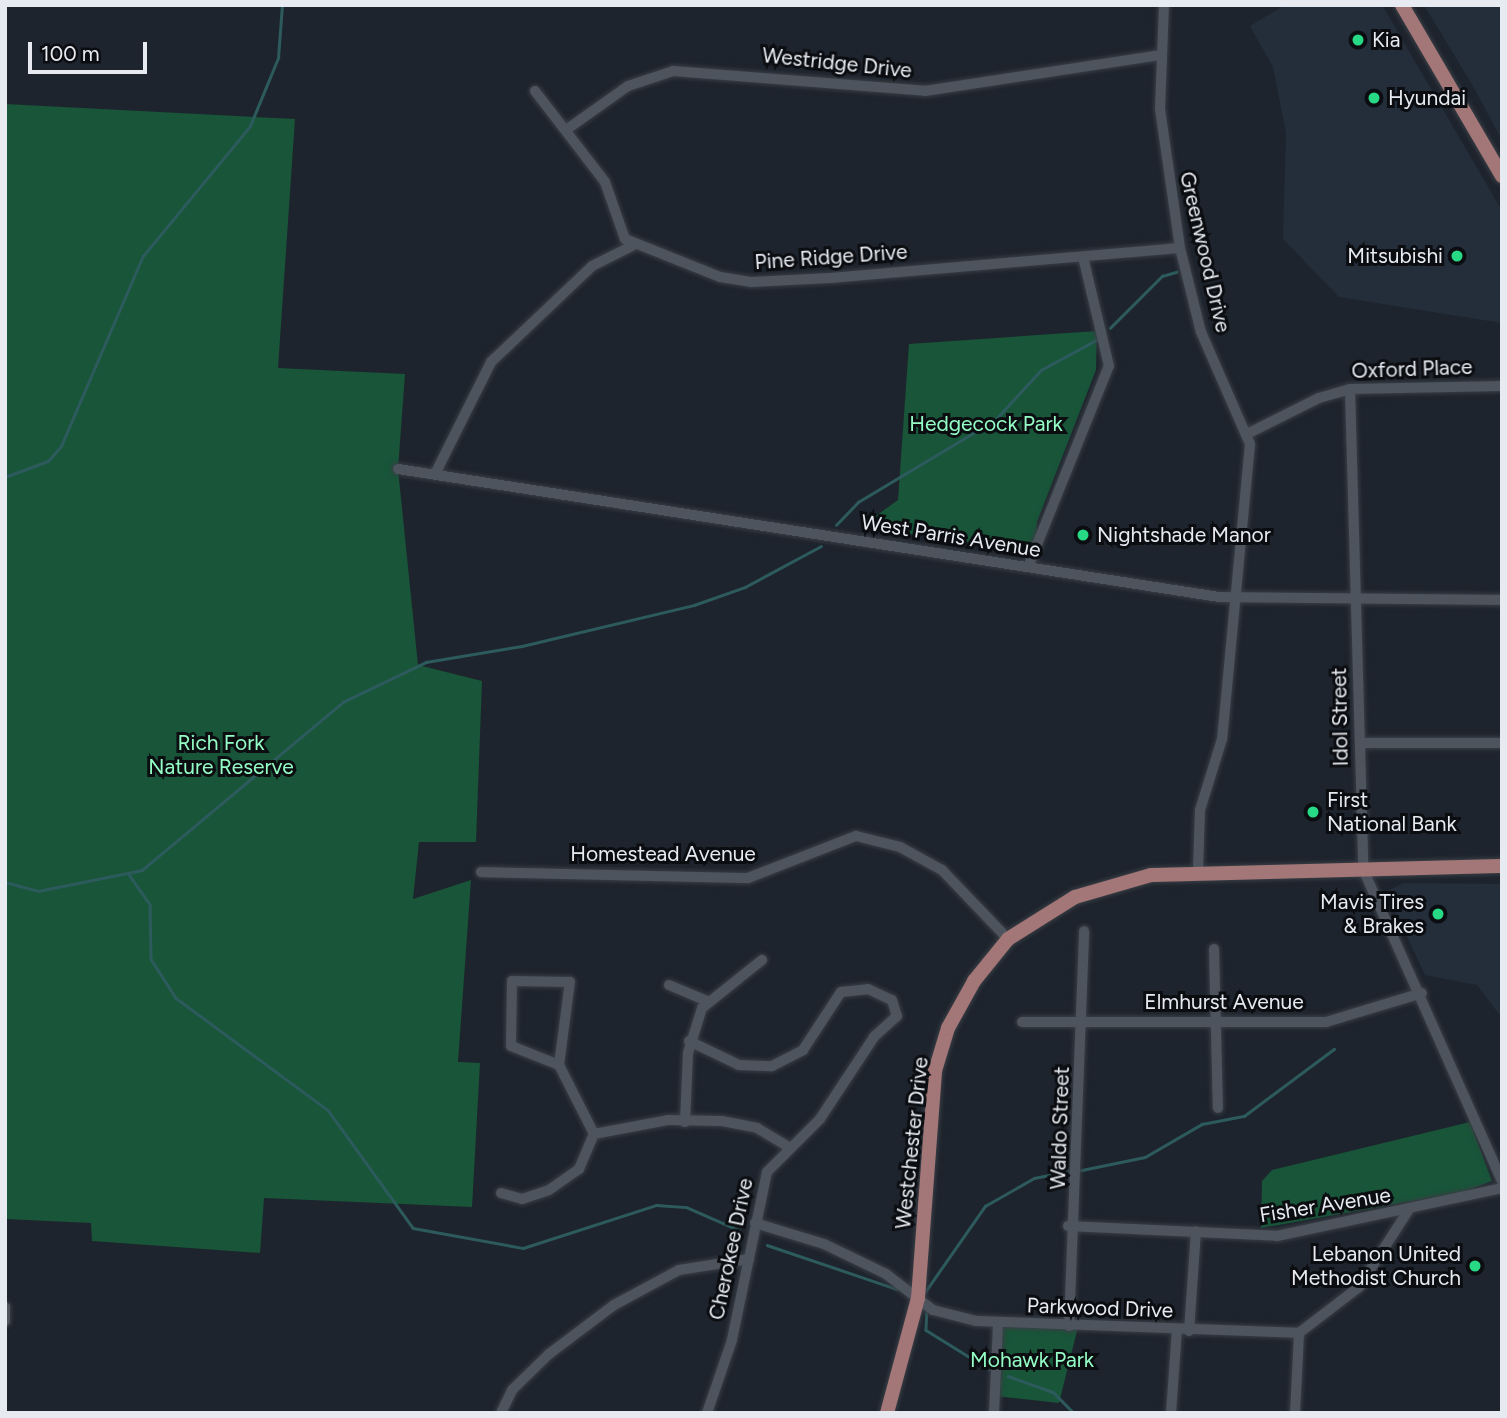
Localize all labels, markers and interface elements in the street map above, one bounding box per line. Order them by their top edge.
place label: Kia [1372,27,1400,53]
scale bar [32,28,150,72]
marker: Kia [1350,32,1366,48]
text: 100 m [41,41,100,66]
street label: Westridge Drive [761,43,913,83]
place label: Hyundai [1388,85,1466,111]
marker: Hyundai [1366,90,1382,106]
street label: Greenwood Drive [1174,169,1236,335]
street label: Pine Ridge Drive [754,239,908,275]
place label: Mitsubishi [1347,243,1443,269]
marker: Mitsubishi [1449,248,1465,264]
street label: Oxford Place [1351,354,1473,384]
park label: Hedgecock Park [909,411,1063,437]
street label: West Parris Avenue [859,509,1043,563]
place label: Nightshade Manor [1097,522,1271,548]
marker: Nightshade Manor [1075,527,1091,543]
street label: Idol Street [1327,667,1353,767]
park label: Rich Fork Nature Reserve [148,730,294,780]
place label: First National Bank [1327,787,1457,837]
marker: First National Bank [1305,804,1321,820]
street label: Homestead Avenue [570,841,756,867]
place label: Mavis Tires & Brakes [1320,889,1424,939]
marker: Mavis Tires & Brakes [1430,906,1446,922]
street label: Elmhurst Avenue [1144,989,1304,1015]
street label: Westchester Drive [890,1056,934,1230]
street label: Waldo Street [1045,1066,1075,1190]
street label: Cherokee Drive [704,1176,758,1322]
street label: Fisher Avenue [1258,1182,1392,1228]
place label: Lebanon United Methodist Church [1291,1241,1461,1291]
marker: Lebanon United Methodist Church [1467,1258,1483,1274]
street label: Parkwood Drive [1026,1293,1174,1323]
park label: Mohawk Park [970,1347,1094,1373]

